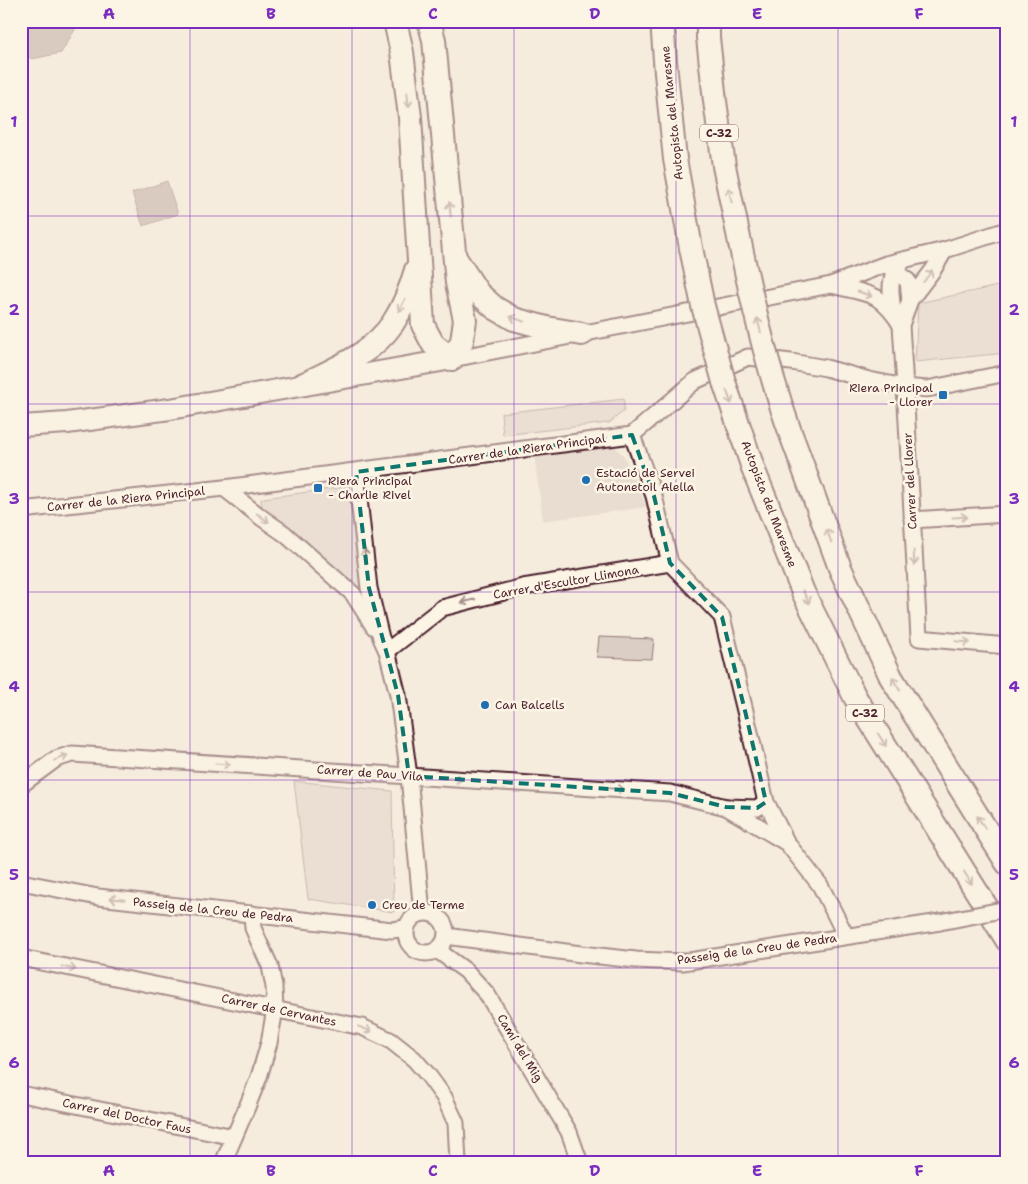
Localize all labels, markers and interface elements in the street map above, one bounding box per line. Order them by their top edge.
text: A [103,3,115,24]
text: B [266,3,276,24]
text: C [428,3,438,24]
text: D [589,3,601,24]
text: E [752,3,762,24]
text: F [914,3,924,24]
street label: Autopista del Maresme [657,45,687,181]
one-way arrow [403,92,413,108]
text: 1 [10,111,18,132]
text: 1 [1010,111,1018,132]
road number: C-32 [700,125,738,142]
one-way arrow [725,187,734,203]
one-way arrow [445,201,455,217]
one-way arrow [923,270,934,283]
one-way arrow [857,290,872,299]
one-way arrow [397,297,407,312]
text: 2 [8,299,20,320]
text: 2 [1008,299,1020,320]
one-way arrow [510,314,526,323]
one-way arrow [754,318,763,334]
place label: Riera Principal - Llorer [849,380,933,410]
one-way arrow [725,389,734,405]
marker: Riera Principal - Llorer [937,389,949,401]
street label: Carrer de la Riera Principal [447,430,607,468]
street label: Carrer del Llorer [899,432,921,530]
street label: Autopista del Maresme [737,438,801,570]
place label: Estació de Servei Autonetoil Alella [596,465,695,495]
place label: Riera Principal - Charlie Rivel [328,473,412,503]
marker: Estació de Servei Autonetoil Alella [580,474,592,486]
marker: Riera Principal - Charlie Rivel [312,482,324,494]
street label: Carrer de la Riera Principal [46,483,206,515]
text: 3 [8,488,20,509]
text: 3 [1008,488,1020,509]
one-way arrow [951,512,967,522]
one-way arrow [256,513,270,523]
one-way arrow [824,529,833,544]
one-way arrow [360,548,370,564]
one-way arrow [910,550,919,566]
street label: Carrer d'Escultor Llimona [492,561,641,603]
one-way arrow [802,589,811,604]
one-way arrow [460,597,476,606]
one-way arrow [955,637,971,646]
text: 4 [8,676,20,697]
text: 4 [1008,676,1020,697]
one-way arrow [890,677,900,691]
place label: Can Balcells [495,697,565,713]
marker: Can Balcells [479,699,491,711]
road number: C-32 [846,704,884,721]
one-way arrow [878,733,888,747]
one-way arrow [54,752,69,761]
one-way arrow [215,759,231,768]
street label: Carrer de Pau Vila [316,761,424,785]
one-way arrow [447,774,463,783]
one-way arrow [609,785,625,794]
one-way arrow [976,815,986,829]
text: 5 [9,864,19,885]
text: 5 [1009,864,1019,885]
one-way arrow [963,871,974,885]
one-way arrow [109,894,125,904]
street label: Passeig de la Creu de Pedra [132,894,294,926]
place label: Creu de Terme [382,897,465,913]
marker: Creu de Terme [366,899,378,911]
street label: Passeig de la Creu de Pedra [676,930,838,968]
one-way arrow [61,963,77,973]
street label: Carrer de Cervantes [220,990,338,1030]
street label: Camí del Mig [493,1011,547,1085]
one-way arrow [357,1025,372,1034]
text: 6 [8,1052,20,1073]
text: 6 [1008,1052,1020,1073]
street label: Carrer del Doctor Faus [61,1094,193,1138]
text: A [103,1160,115,1181]
text: B [266,1160,276,1181]
text: C [428,1160,438,1181]
text: D [589,1160,601,1181]
text: E [752,1160,762,1181]
text: F [914,1160,924,1181]

